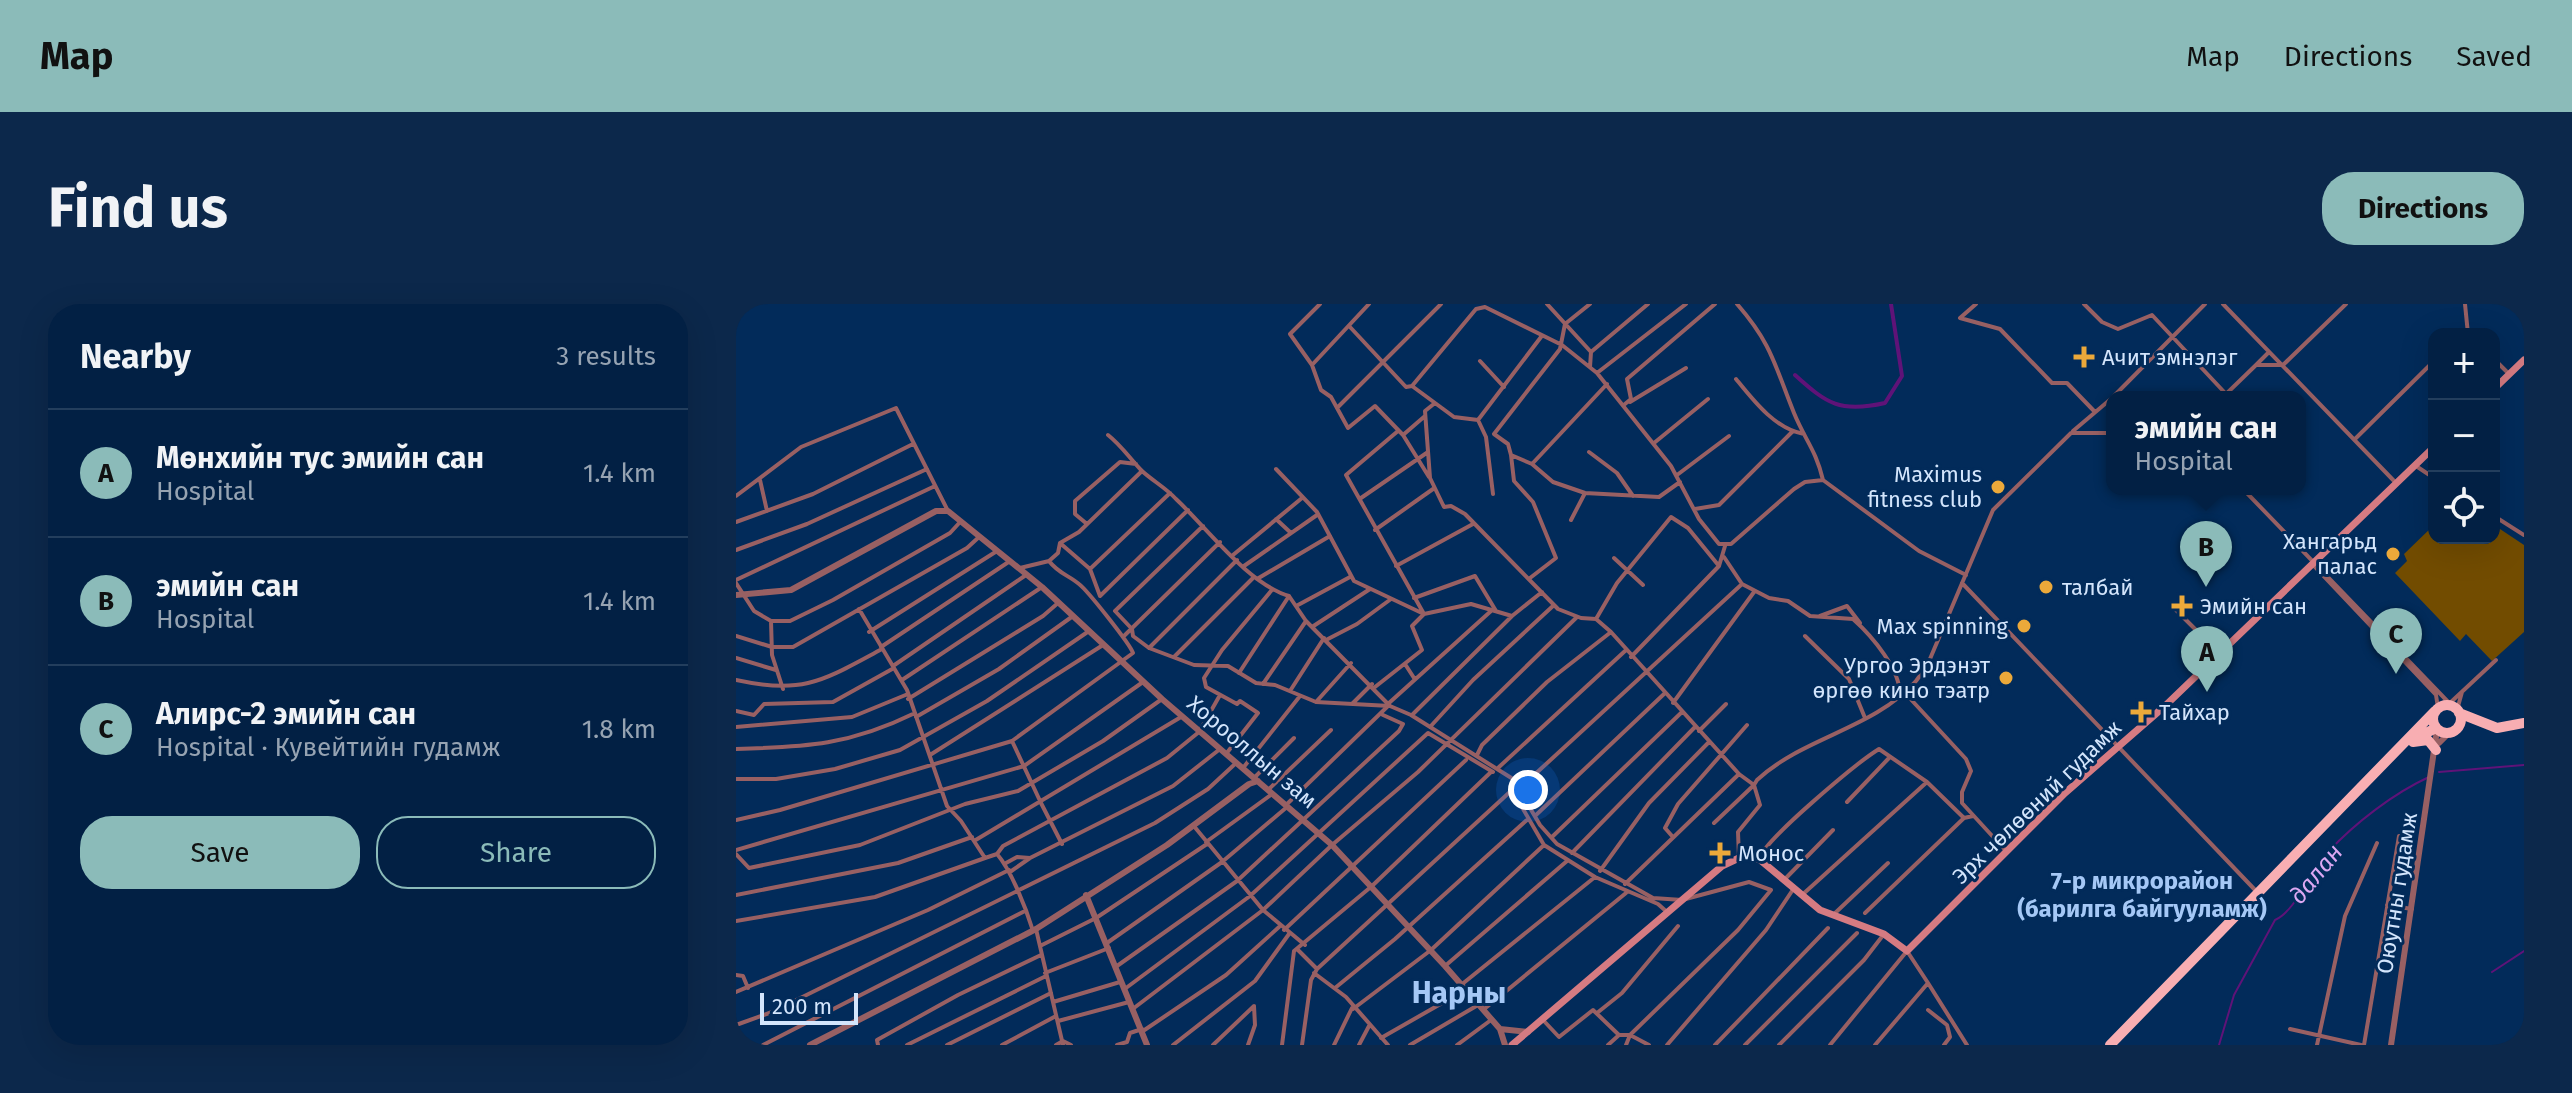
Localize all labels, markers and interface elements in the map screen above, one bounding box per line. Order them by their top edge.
text: Map [40,33,113,79]
text: Map [2186,40,2240,73]
text: Directions [2284,40,2412,73]
text: Saved [2456,40,2532,73]
button: Directions [2322,172,2524,245]
text: Find us [48,175,228,242]
map controls [2428,328,2500,544]
button: + [2428,328,2500,400]
text: Nearby [80,336,191,377]
text: 3 results [556,341,656,372]
place label: Ачит эмнэлэг [2102,344,2238,371]
marker: Ачит эмнэлэг [2073,346,2095,368]
popup [2106,391,2306,495]
button: − [2428,400,2500,472]
text: эмийн сан [2135,410,2277,446]
text: Мөнхийн тус эмийн сан [156,440,484,476]
text: Hospital [2135,446,2233,477]
text: A [98,458,114,489]
text: 1.4 km [583,458,656,489]
place label: Maximus fitness club [1868,461,1982,513]
button: locate [2428,472,2500,544]
text: Hospital [156,476,255,507]
marker: Maximus fitness club [1989,478,2007,496]
pin: B [2180,521,2232,587]
place label: Хангарьд палас [2283,528,2377,580]
marker: Хангарьд палас [2384,545,2402,563]
text: эмийн сан [156,568,299,604]
place label: талбай [2062,574,2133,601]
marker: талбай [2037,578,2055,596]
text: B [98,586,114,617]
text: 1.4 km [583,586,656,617]
place label: Эмийн сан [2200,593,2307,620]
marker: Эмийн сан [2171,595,2193,617]
text: Hospital [156,604,255,635]
pin: C [2370,608,2422,674]
place label: Max spinning [1877,613,2009,640]
marker: Max spinning [2015,617,2033,635]
pin: A [2181,626,2233,692]
place label: Ургоо Эрдэнэт өргөө кино тэатр [1812,652,1990,704]
marker: Ургоо Эрдэнэт өргөө кино тэатр [1997,669,2015,687]
street label: Хорооллын зам [1182,690,1322,814]
text: Aлирс-2 эмийн сан [156,696,416,732]
place label: Тайхар [2159,699,2230,726]
marker: Тайхар [2130,701,2152,723]
text: C [99,714,113,745]
text: 1.8 km [582,714,656,745]
street label: Эрх чөлөөний гудамж [1947,714,2127,890]
text: Hospital · Кувейтийн гудамж [156,732,500,763]
your location [1508,770,1548,810]
street label: Оюутны гудамж [2371,810,2423,976]
button: Save [80,816,360,889]
button: Share [376,816,656,889]
water label: далан [2283,838,2349,910]
place label: Монос [1738,840,1804,867]
marker: Монос [1709,842,1731,864]
district label: 7-р микрорайон (барилга байгууламж) [2017,867,2267,923]
district label: Нарны [1412,975,1506,1011]
scale bar [760,989,858,1025]
text: 200 m [772,993,832,1020]

